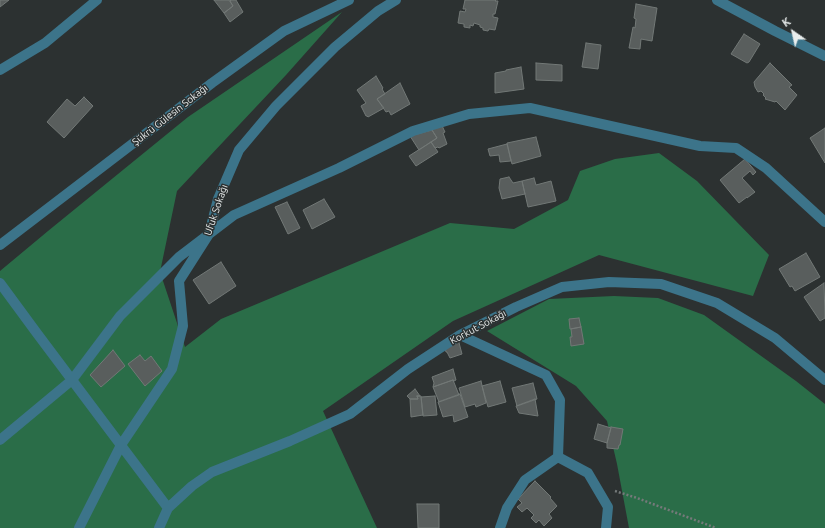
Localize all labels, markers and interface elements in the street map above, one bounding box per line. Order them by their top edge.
north arrow [773,12,813,52]
text: K [780,15,793,29]
street label: Şükrü Gülesin Sokağı [130,82,210,148]
street label: Ufuk Sokağı [202,183,230,237]
street label: Korkut Sokağı [448,307,508,347]

